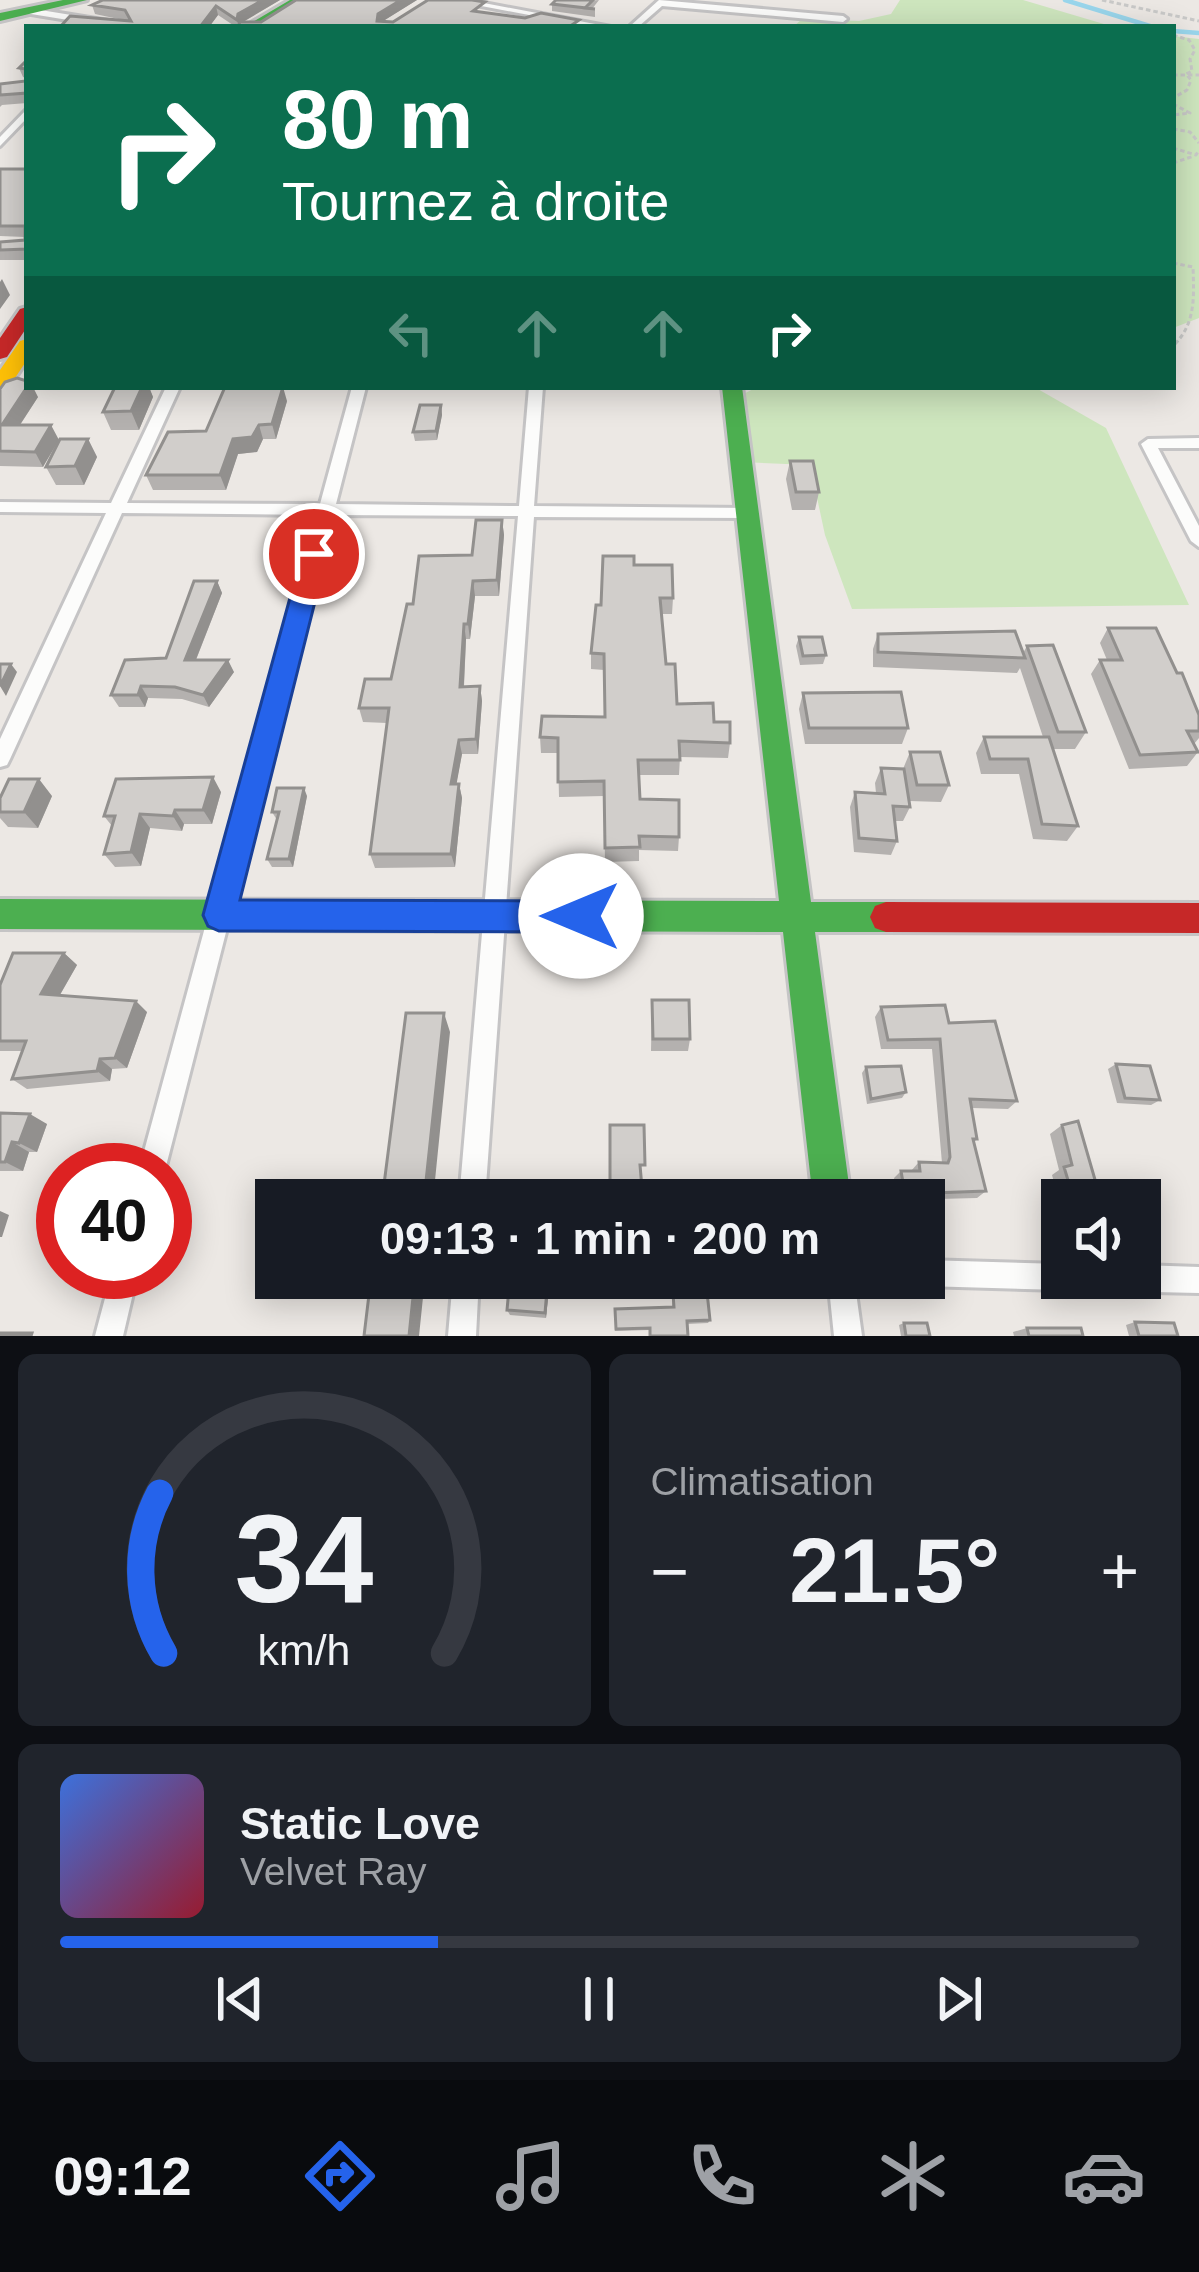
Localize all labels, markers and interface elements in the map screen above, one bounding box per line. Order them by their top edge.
icon: right [84,72,240,228]
text: 80 m [282,72,473,166]
text: Tournez à droite [282,171,669,231]
icon: left [378,300,444,366]
icon: ahead [504,300,570,366]
icon: ahead [630,300,696,366]
icon: right [756,300,822,366]
pin [263,503,365,605]
icon: arrive [281,521,347,587]
position arrow [518,853,644,979]
speed limit sign: 40 [36,1143,192,1299]
map controls [1041,1179,1161,1299]
button: sound [1041,1179,1161,1299]
text: 09:13 · 1 min · 200 m [380,1213,820,1264]
text: Climatisation [651,1460,874,1503]
text: 34 [235,1489,374,1628]
text: 21.5° [789,1521,1000,1621]
text: − [651,1534,689,1608]
text: + [1100,1534,1139,1608]
text: km/h [258,1626,351,1674]
text: Static Love [240,1798,480,1849]
text: Velvet Ray [240,1850,426,1893]
icon: previous [207,1966,273,2032]
icon: pause [566,1966,632,2032]
icon: next [926,1966,992,2032]
icon: directions [298,2134,382,2218]
icon: music [489,2134,573,2218]
icon: phone [680,2134,764,2218]
icon: climate [871,2134,955,2218]
icon: car [1062,2134,1146,2218]
text: 09:12 [53,2146,192,2206]

